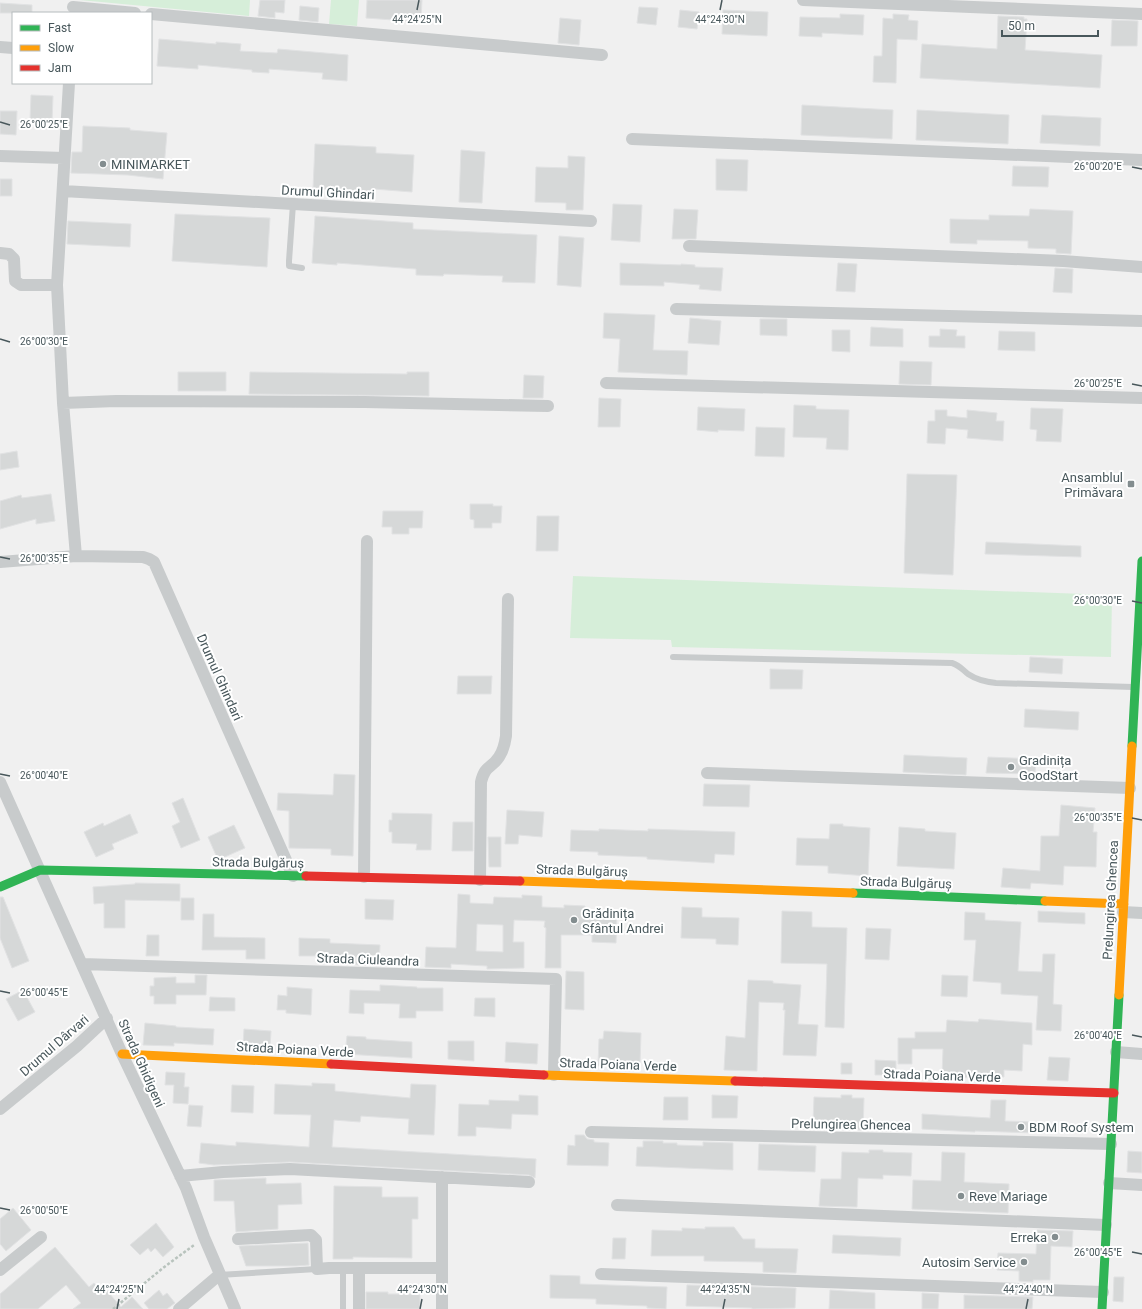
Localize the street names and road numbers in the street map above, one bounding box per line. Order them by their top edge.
street label: Drumul Ghindari [281,183,375,202]
street label: Drumul Ghindari [194,631,245,723]
street label: Prelungirea Ghencea [1100,840,1121,960]
street label: Strada Bulgăruș [212,854,304,872]
street label: Strada Bulgăruș [536,861,628,881]
street label: Strada Bulgăruș [860,873,952,893]
street label: Strada Ciuleandra [317,950,419,969]
street label: Drumul Dârvari [17,1011,92,1079]
street label: Strada Ghidigeni [115,1017,168,1110]
street label: Strada Poiana Verde [236,1039,354,1060]
street label: Strada Poiana Verde [559,1055,677,1074]
street label: Strada Poiana Verde [883,1066,1001,1085]
street label: Prelungirea Ghencea [791,1116,911,1133]

